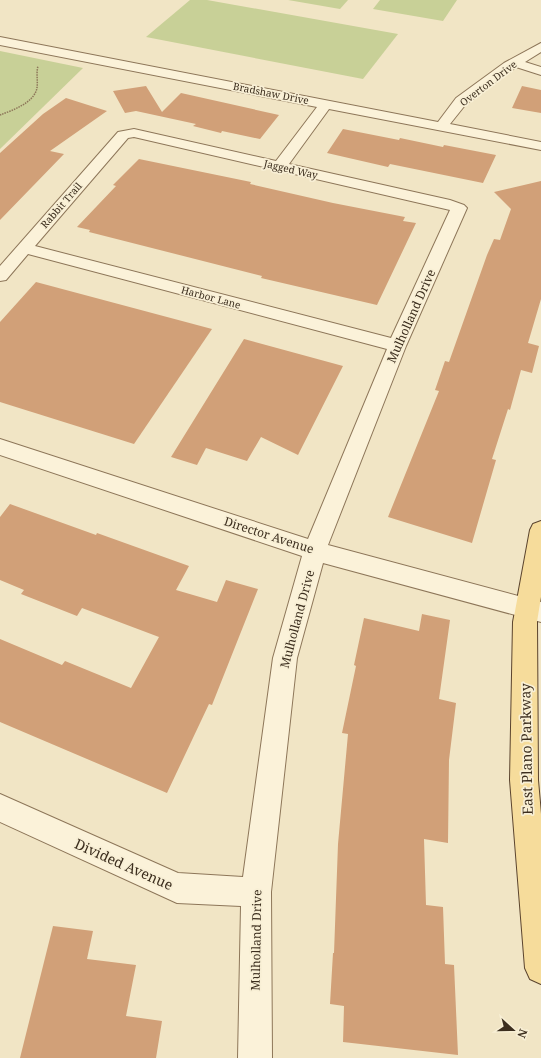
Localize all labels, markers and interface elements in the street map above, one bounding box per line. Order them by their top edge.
street label: Overton Drive [457,57,519,109]
street label: Bradshaw Drive [232,79,310,107]
street label: Jagged Way [262,156,320,182]
street label: Rabbit Trail [37,179,85,231]
street label: Mulholland Drive [383,266,439,366]
street label: Harbor Lane [180,282,242,312]
street label: Director Avenue [222,512,316,558]
street label: Mulholland Drive [276,568,318,670]
street label: East Plano Parkway [515,683,537,815]
street label: Divided Avenue [72,834,176,894]
street label: Mulholland Drive [247,889,265,991]
north arrow [493,1010,533,1050]
text: N [514,1027,531,1041]

